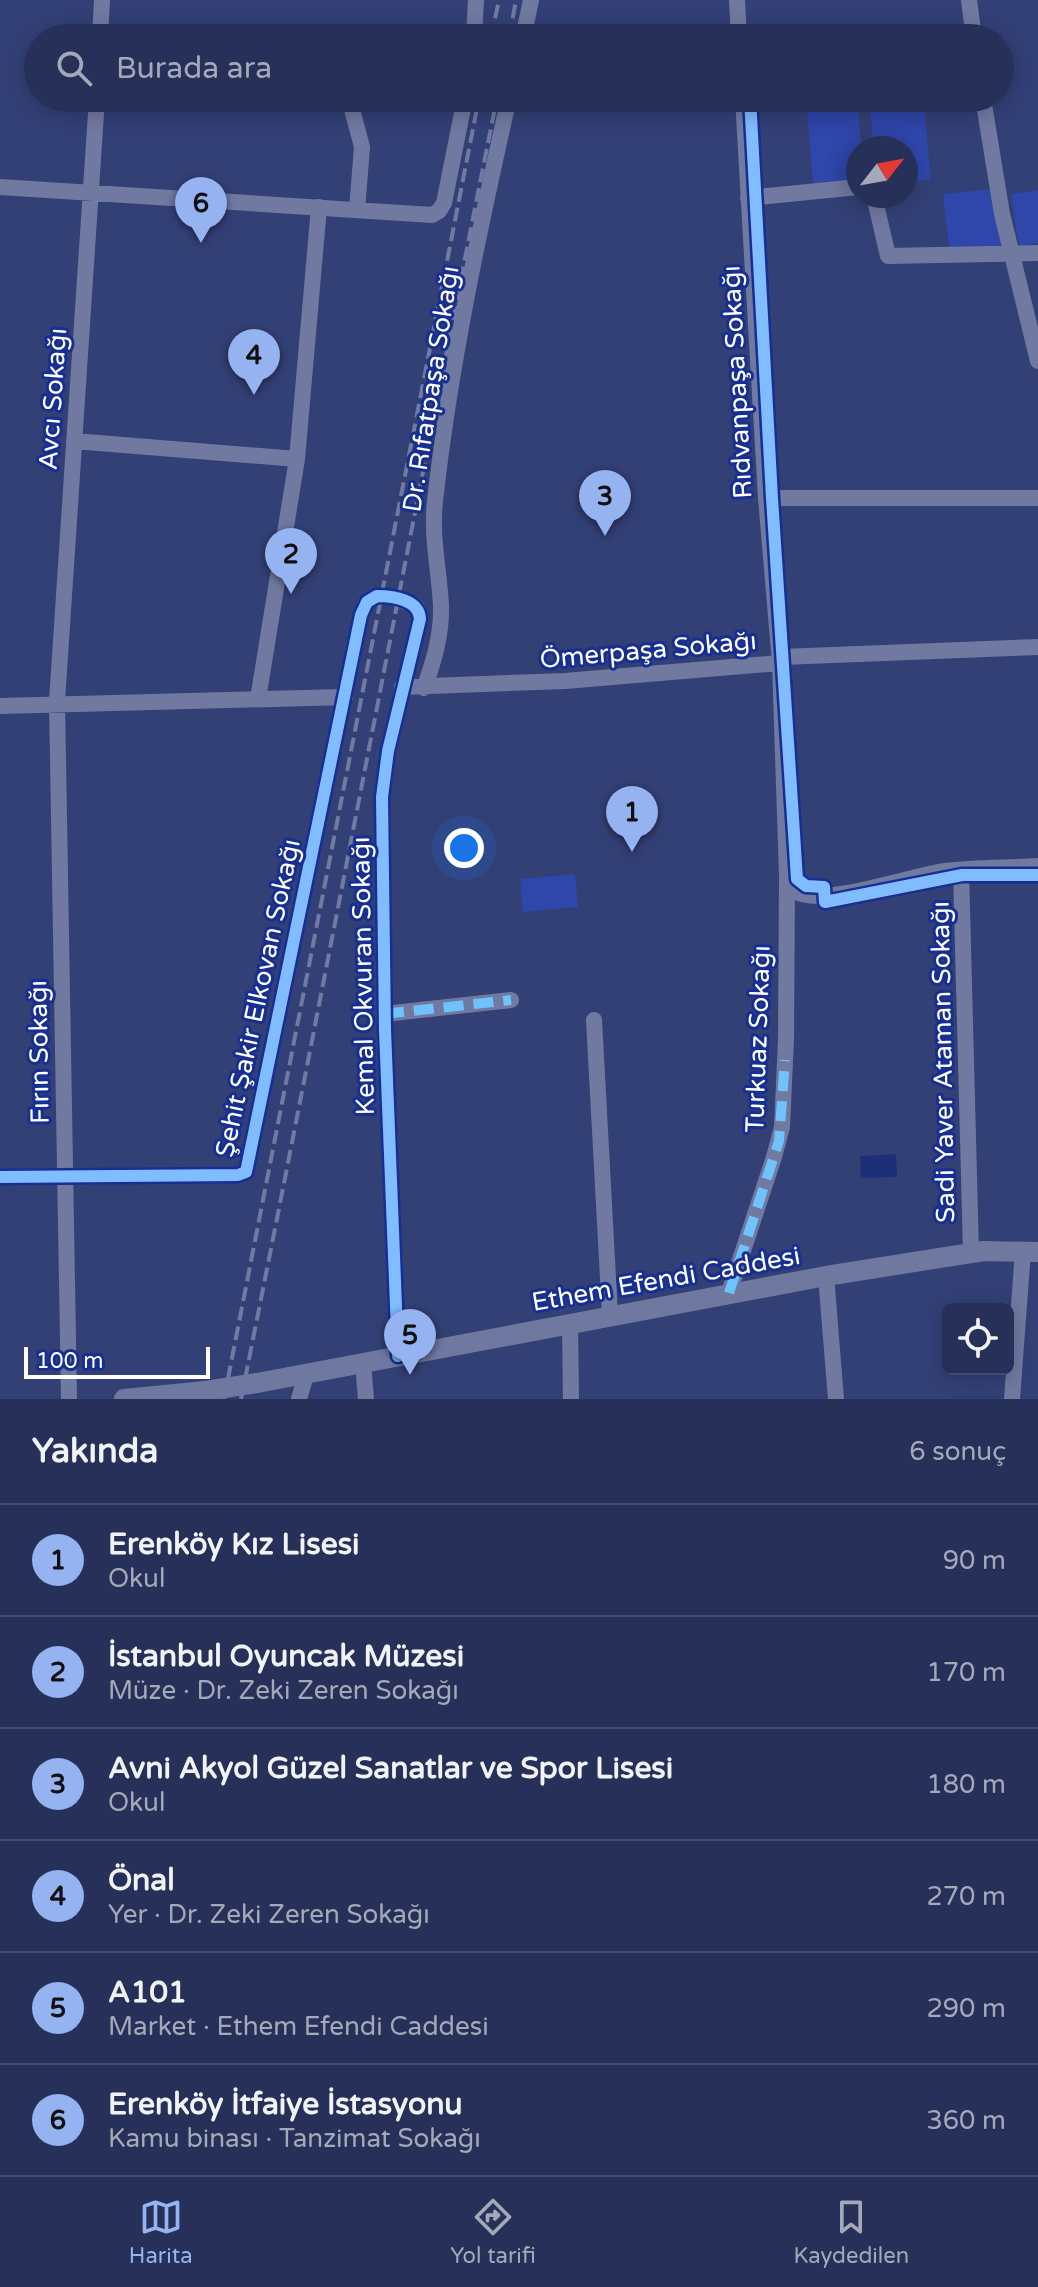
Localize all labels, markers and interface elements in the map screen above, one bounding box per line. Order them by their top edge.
search box [24,24,1014,112]
icon: search [52,46,96,90]
text: Burada ara [116,50,272,87]
north arrow [846,136,918,208]
pin: 6 [175,177,227,243]
street label: Dr. Rıfatpaşa Sokağı [396,264,466,514]
street label: Rıdvanpaşa Sokağı [715,265,759,499]
street label: Avcı Sokağı [33,327,73,471]
pin: 4 [228,329,280,395]
pin: 3 [579,470,631,536]
pin: 2 [265,528,317,594]
street label: Ömerpaşa Sokağı [538,625,758,675]
pin: 1 [606,786,658,852]
your location [444,828,484,868]
street label: Şehit Şakir Elkovan Sokağı [209,836,307,1160]
street label: Kemal Okvuran Sokağı [345,836,381,1116]
street label: Sadi Yaver Ataman Sokağı [925,901,961,1223]
street label: Turkuaz Sokağı [739,945,777,1133]
street label: Fırın Sokağı [22,980,56,1124]
street label: Ethem Efendi Caddesi [529,1240,803,1318]
map controls [942,1303,1014,1375]
button: locate [942,1303,1014,1375]
pin: 5 [384,1309,436,1375]
scale bar [24,1343,210,1379]
text: 100 m [36,1348,103,1374]
text: Yakında [32,1431,158,1472]
text: 6 sonuç [909,1436,1006,1467]
text: Erenköy Kız Lisesi [108,1526,360,1563]
text: 1 [50,1545,66,1576]
text: 90 m [943,1545,1006,1576]
text: Okul [108,1563,165,1594]
text: İstanbul Oyuncak Müzesi [108,1638,464,1675]
text: 2 [50,1657,66,1688]
text: 170 m [926,1657,1006,1688]
text: Müze · Dr. Zeki Zeren Sokağı [108,1675,459,1706]
text: Avni Akyol Güzel Sanatlar ve Spor Lisesi [108,1750,673,1787]
text: 3 [50,1769,66,1800]
text: 180 m [926,1769,1006,1800]
text: Okul [108,1787,165,1818]
text: Önal [108,1862,175,1899]
text: 4 [50,1881,66,1912]
text: 270 m [926,1881,1006,1912]
text: Yer · Dr. Zeki Zeren Sokağı [108,1899,430,1930]
text: A101 [108,1974,187,2011]
text: 5 [50,1993,66,2024]
text: 290 m [926,1993,1006,2024]
text: Market · Ethem Efendi Caddesi [108,2011,489,2042]
text: Erenköy İtfaiye İstasyonu [108,2086,463,2123]
text: 6 [50,2105,66,2136]
text: 360 m [926,2105,1006,2136]
text: Kamu binası · Tanzimat Sokağı [108,2123,481,2154]
tab: Harita [129,2195,193,2269]
tab: Yol tarifi [450,2195,536,2269]
tab: Kaydedilen [794,2195,909,2269]

